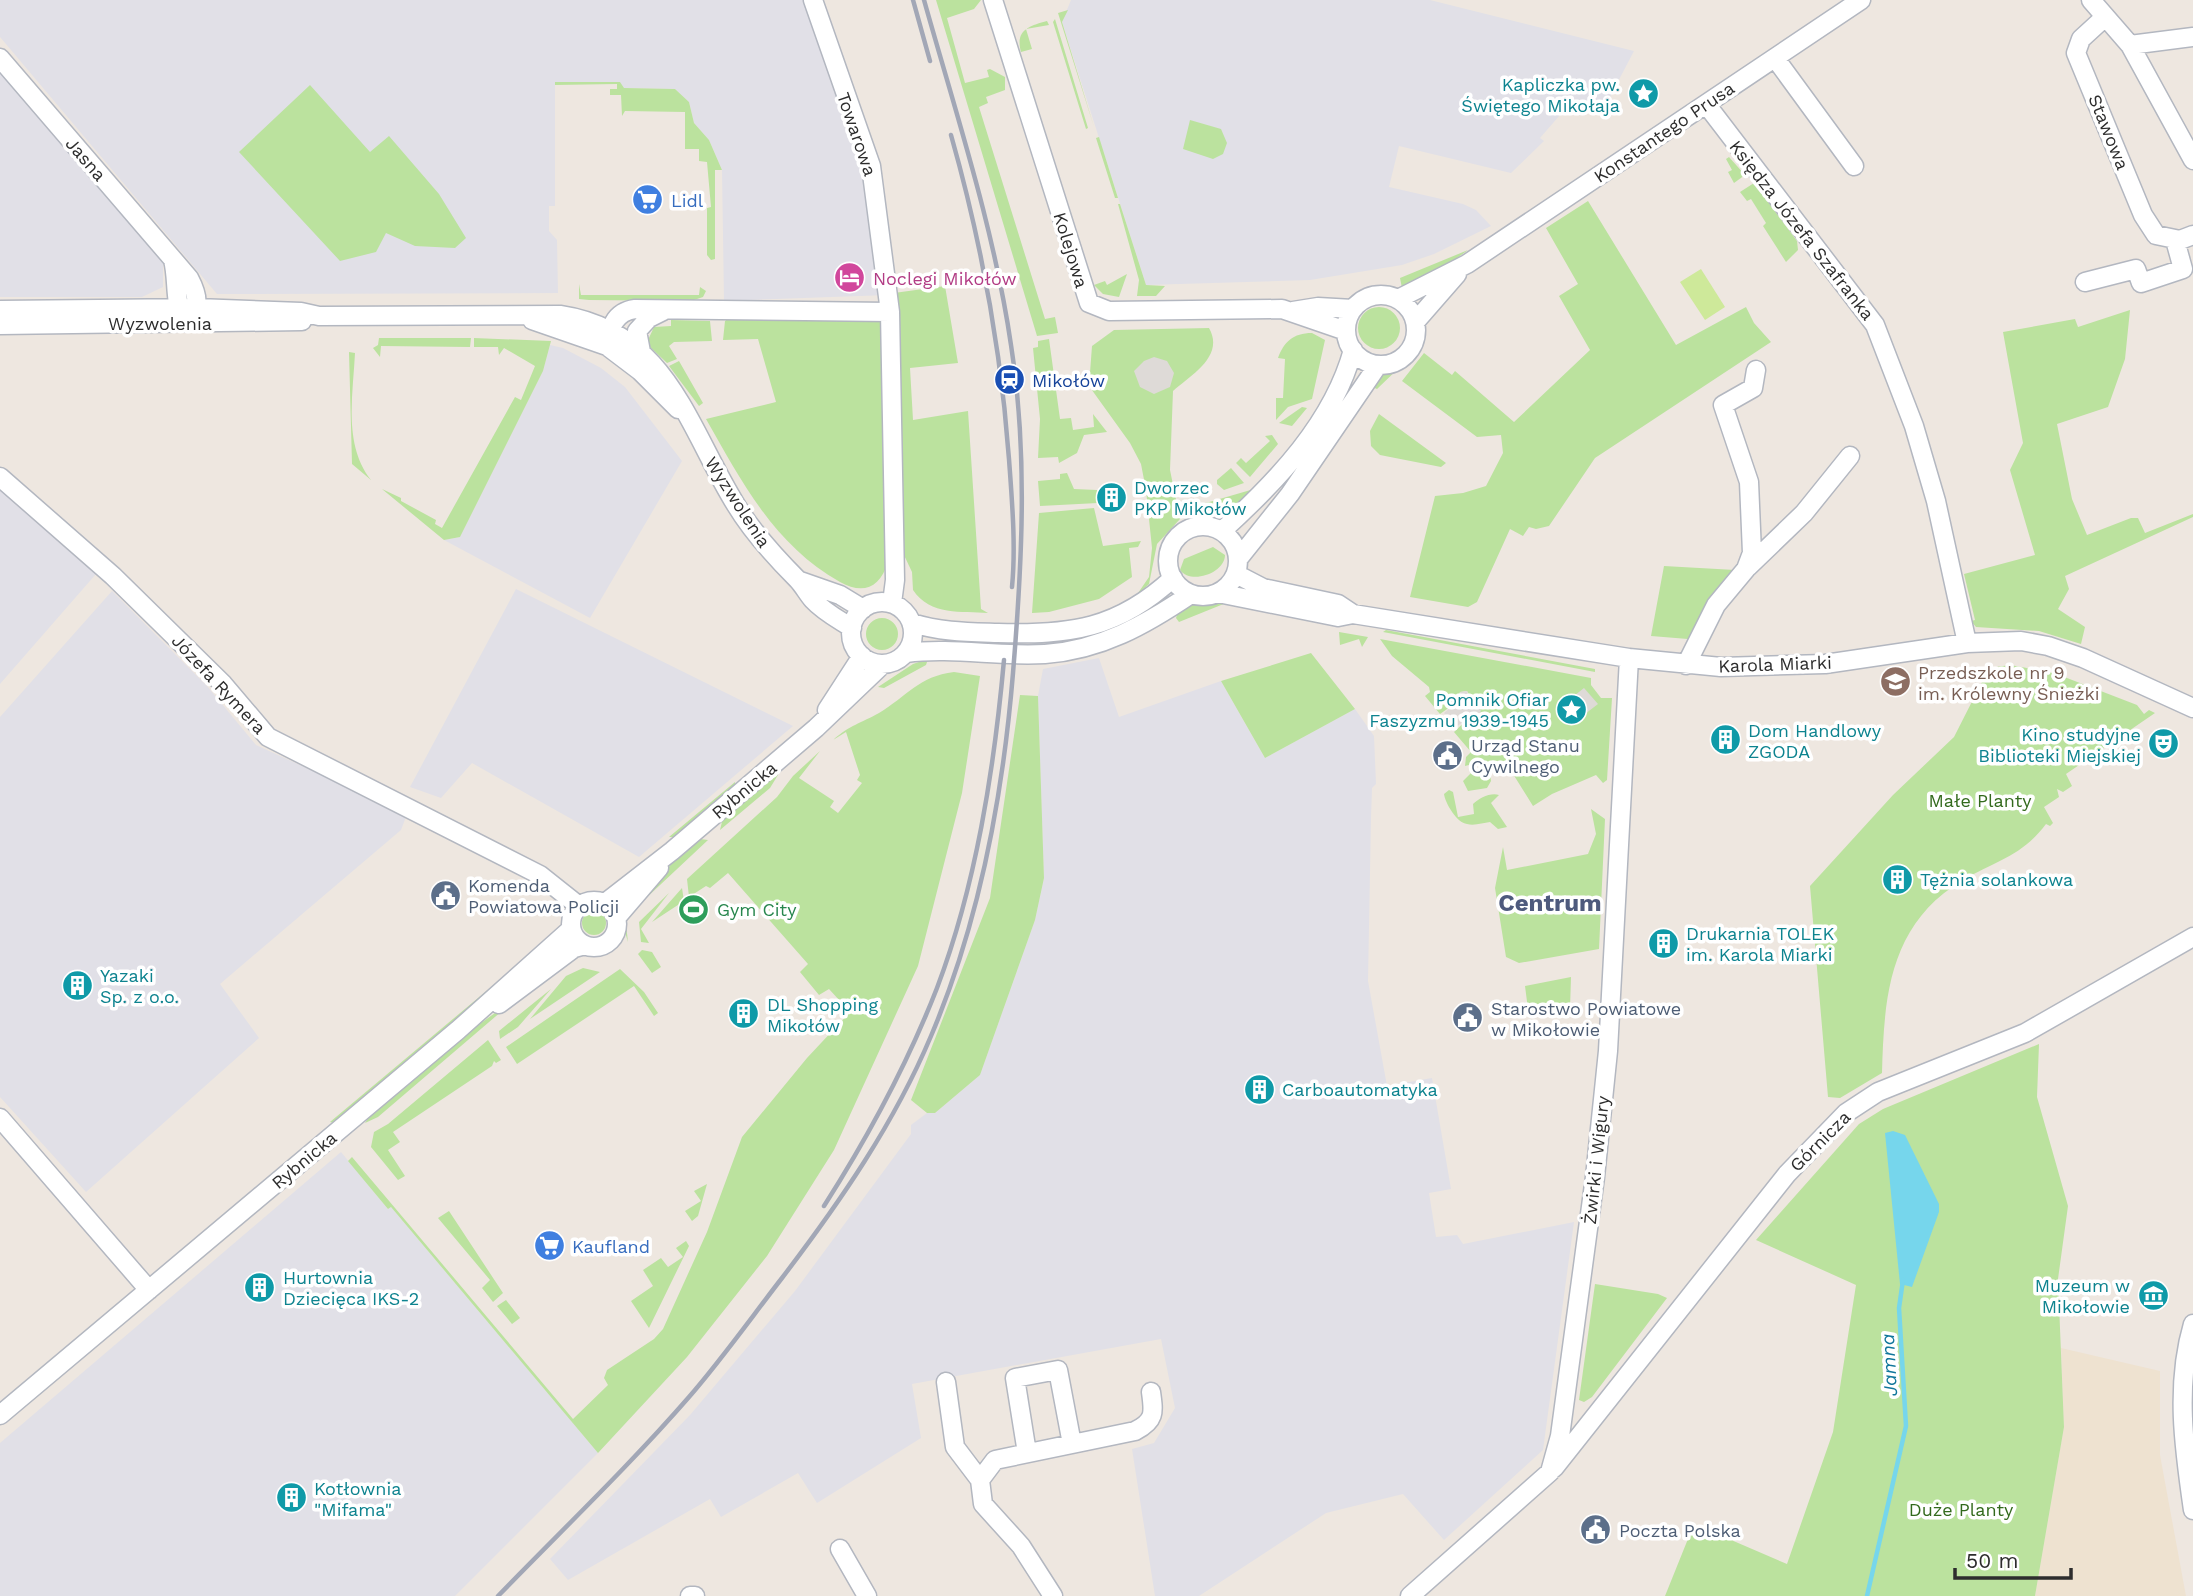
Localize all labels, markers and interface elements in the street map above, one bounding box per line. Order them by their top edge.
place label: Kapliczka pw. Świętego Mikołaja [1461,74,1620,116]
street label: Konstantego Prusa [1590,77,1738,187]
place icon: Kapliczka pw. Świętego Mikołaja [1626,77,1660,111]
street label: Towarowa [833,89,881,179]
street label: Stawowa [2084,91,2134,173]
street label: Jasna [61,133,111,185]
street label: Księdza Józefa Szafranka [1725,136,1879,324]
supermarket icon: Lidl [631,183,665,217]
place label: Lidl [671,190,704,211]
street label: Kolejowa [1050,210,1092,290]
hotel icon: Noclegi Mikołów [833,261,867,295]
place label: Noclegi Mikołów [873,268,1016,289]
street label: Wyzwolenia [108,313,212,334]
station icon: Mikołów [992,363,1026,397]
place label: Mikołów [1032,370,1105,391]
street label: Wyzwolenia [701,453,775,551]
place label: Dworzec PKP Mikołów [1134,477,1247,519]
building icon: Dworzec PKP Mikołów [1094,480,1128,514]
street label: Józefa Rymera [168,630,270,738]
street label: Karola Miarki [1718,652,1832,676]
place label: Przedszkole nr 9 im. Królewny Śnieżki [1918,662,2100,704]
school or university icon: Przedszkole nr 9 im. Królewny Śnieżki [1878,665,1912,699]
place label: Pomnik Ofiar Faszyzmu 1939-1945 [1369,689,1549,731]
place icon: Pomnik Ofiar Faszyzmu 1939-1945 [1555,692,1589,726]
place label: Dom Handlowy ZGODA [1748,720,1882,762]
building icon: Dom Handlowy ZGODA [1708,723,1742,757]
place label: Kino studyjne Biblioteki Miejskiej [1978,724,2141,766]
theatre icon: Kino studyjne Biblioteki Miejskiej [2147,727,2181,761]
place label: Urząd Stanu Cywilnego [1471,735,1580,777]
public building icon: Urząd Stanu Cywilnego [1431,738,1465,772]
street label: Rybnicka [707,757,781,823]
park label: Małe Planty [1928,790,2032,811]
building icon: Tężnia solankowa [1880,862,1914,896]
place label: Tężnia solankowa [1920,869,2073,890]
place label: Komenda Powiatowa Policji [468,875,619,917]
public building icon: Komenda Powiatowa Policji [428,878,462,912]
district label: Centrum [1498,889,1602,917]
sports icon: Gym City [677,892,711,926]
place label: Gym City [717,899,797,920]
place label: Drukarnia TOLEK im. Karola Miarki [1686,923,1834,965]
building icon: Drukarnia TOLEK im. Karola Miarki [1646,926,1680,960]
place label: Yazaki Sp. z o.o. [100,965,179,1007]
building icon: Yazaki Sp. z o.o. [60,968,94,1002]
place label: DL Shopping Mikołów [767,994,878,1036]
building icon: DL Shopping Mikołów [727,997,761,1031]
place label: Starostwo Powiatowe w Mikołowie [1491,998,1681,1040]
public building icon: Starostwo Powiatowe w Mikołowie [1451,1001,1485,1035]
building icon: Carboautomatyka [1242,1072,1276,1106]
place label: Carboautomatyka [1282,1079,1438,1100]
street label: Żwirki i Wigury [1579,1094,1613,1225]
street label: Górnicza [1785,1106,1855,1176]
street label: Rybnicka [267,1127,341,1193]
supermarket icon: Kaufland [532,1229,566,1263]
place label: Kaufland [572,1236,650,1257]
place label: Hurtownia Dziecięca IKS-2 [283,1267,419,1309]
building icon: Hurtownia Dziecięca IKS-2 [243,1270,277,1304]
place label: Muzeum w Mikołowie [2035,1275,2130,1317]
museum icon: Muzeum w Mikołowie [2136,1278,2170,1312]
water label: Jamna [1876,1333,1902,1397]
place label: Kotłownia "Mifama" [314,1478,401,1520]
building icon: Kotłownia "Mifama" [274,1481,308,1515]
park label: Duże Planty [1909,1499,2014,1520]
public building icon: Poczta Polska [1579,1513,1613,1547]
place label: Poczta Polska [1619,1520,1741,1541]
scale bar [1955,1536,2070,1580]
text: 50 m [1966,1548,2018,1573]

